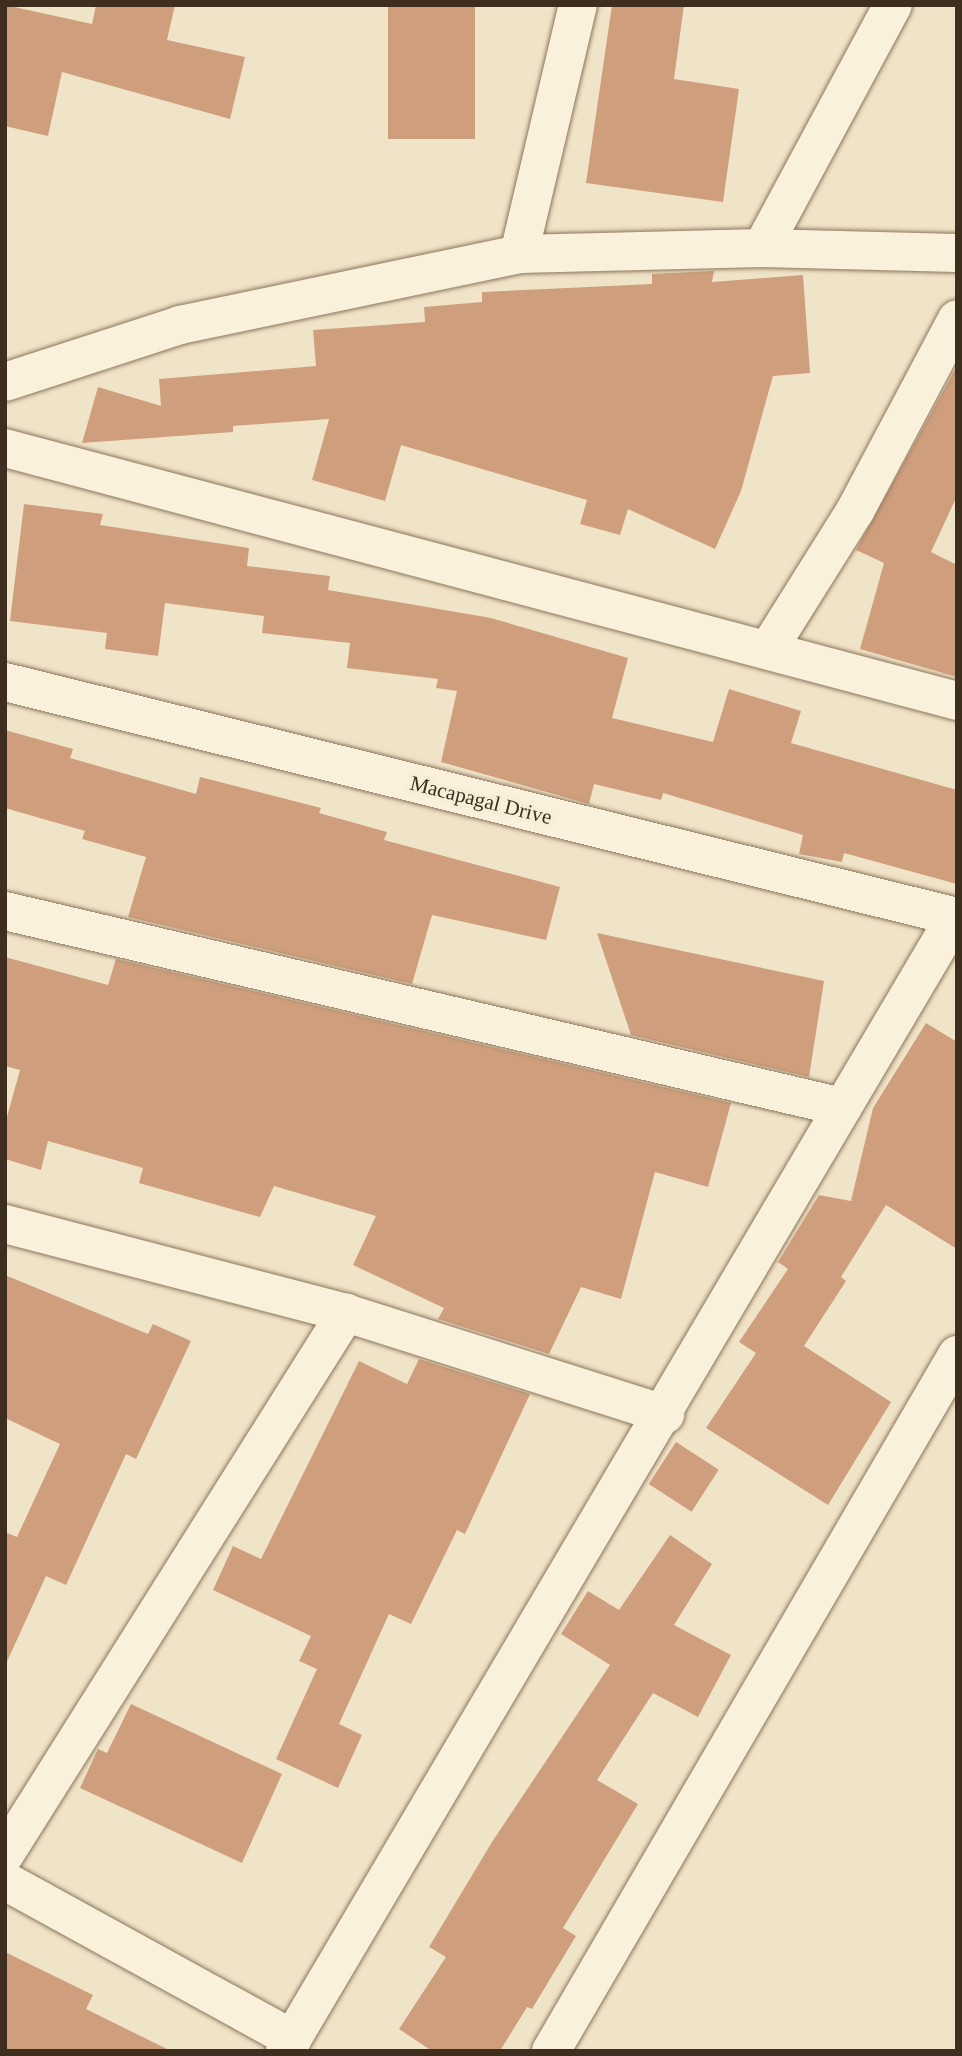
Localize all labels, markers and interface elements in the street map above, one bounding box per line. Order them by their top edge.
street label: Macapagal Drive [408,770,554,830]

